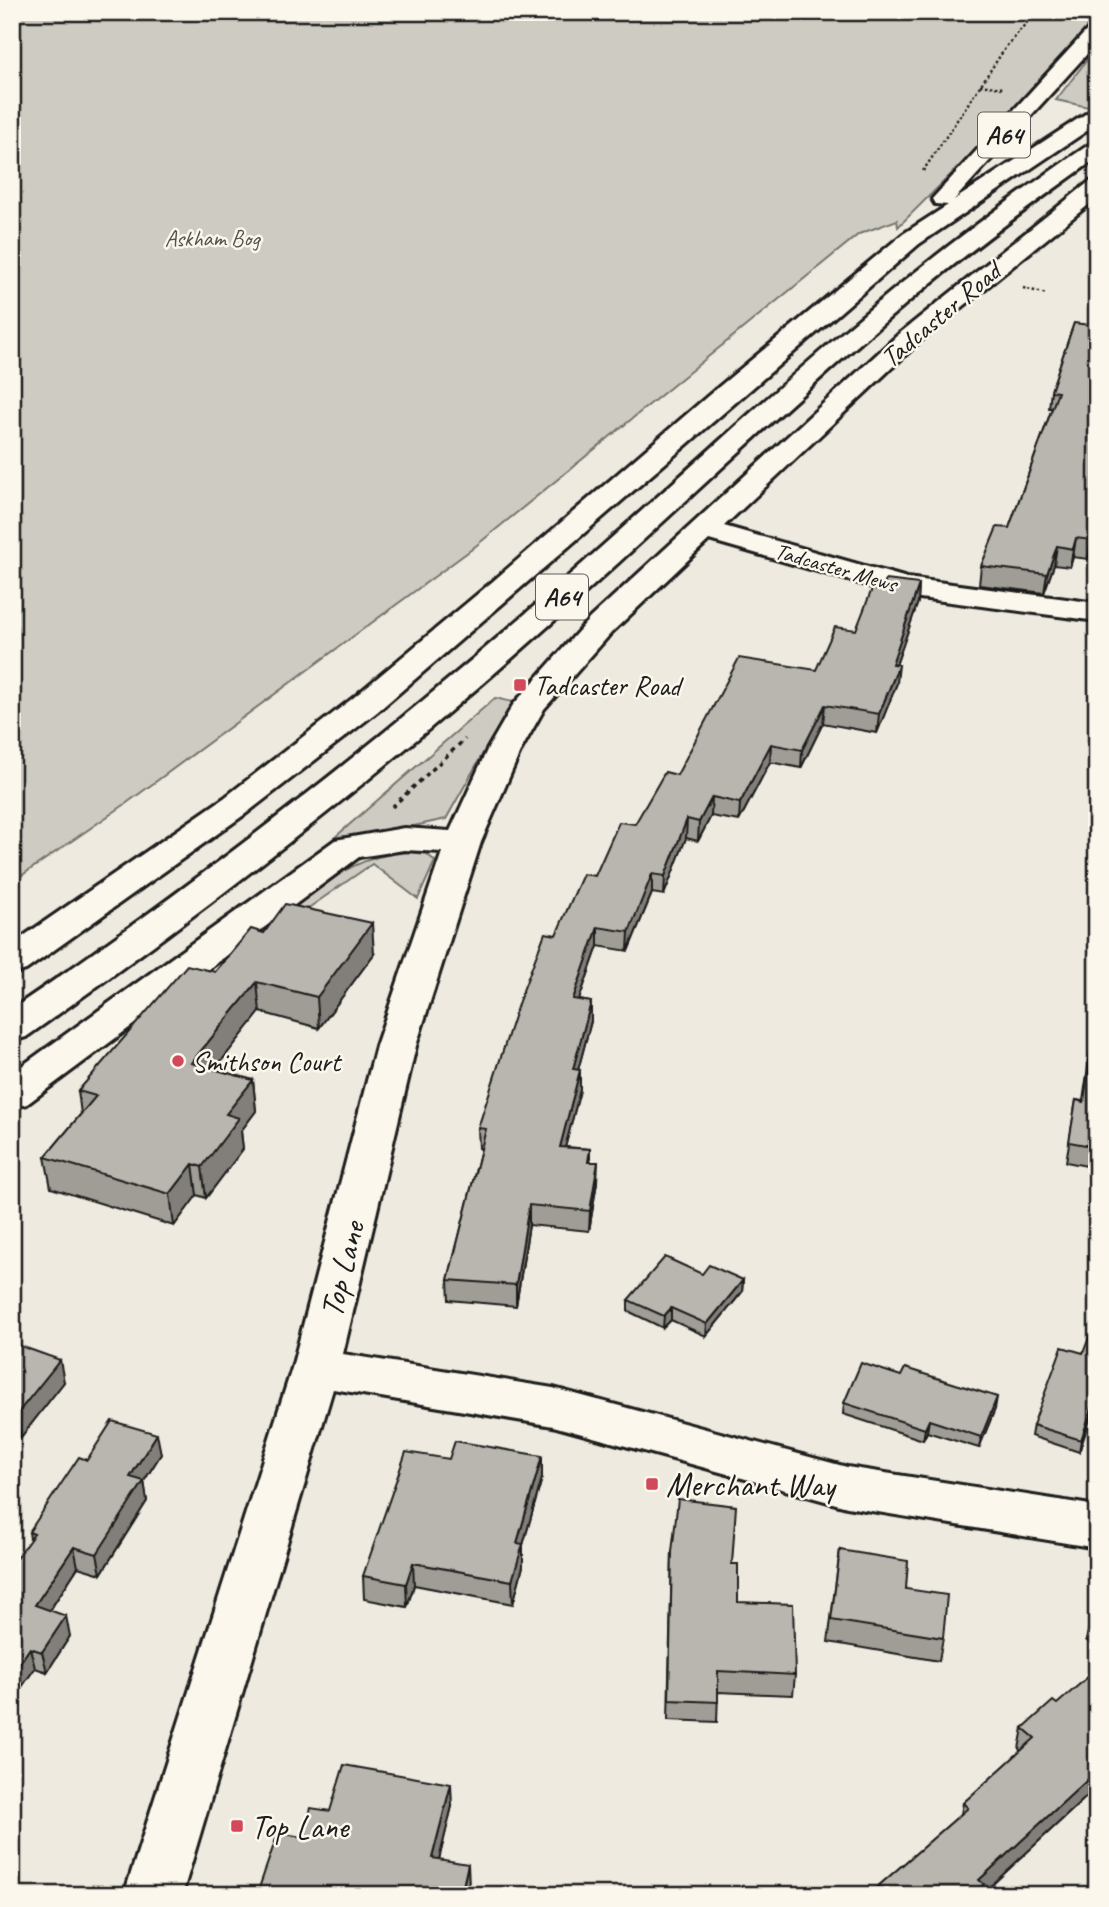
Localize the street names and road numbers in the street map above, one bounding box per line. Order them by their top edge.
road number: A64 [978,112,1030,158]
street label: Tadcaster Road [873,251,1011,375]
street label: Tadcaster Mews [772,536,902,599]
road number: A64 [536,575,588,620]
street label: Top Lane [310,1215,375,1321]

